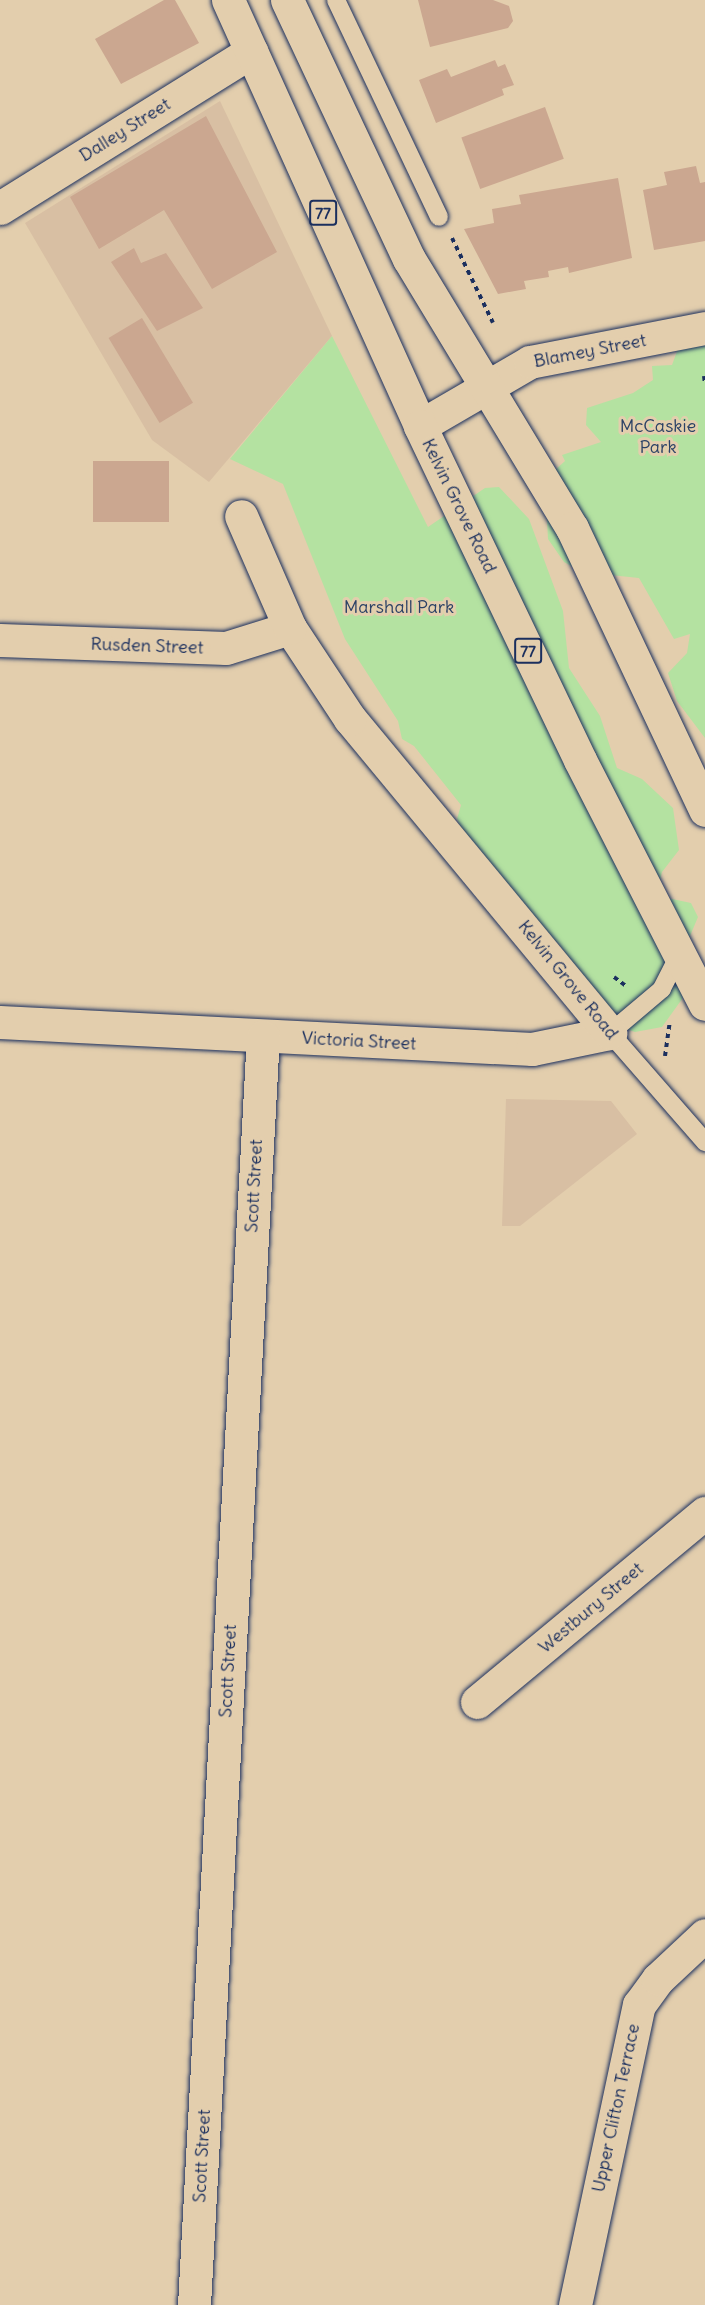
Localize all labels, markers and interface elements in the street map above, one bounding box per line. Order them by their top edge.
street label: Dalley Street [75,93,175,167]
road number: 77 [308,200,338,226]
street label: Blamey Street [532,330,648,372]
park label: McCaskie Park [620,416,696,458]
street label: Kelvin Grove Road [417,435,501,577]
park label: Marshall Park [344,596,454,618]
street label: Rusden Street [90,633,204,659]
road number: 77 [513,638,543,664]
street label: Kelvin Grove Road [513,916,623,1044]
street label: Victoria Street [301,1027,417,1055]
street label: Scott Street [241,1139,267,1233]
street label: Westbury Street [534,1558,648,1658]
street label: Scott Street [215,1624,241,1718]
street label: Upper Clifton Terrace [588,2022,644,2194]
street label: Scott Street [189,2109,215,2203]

